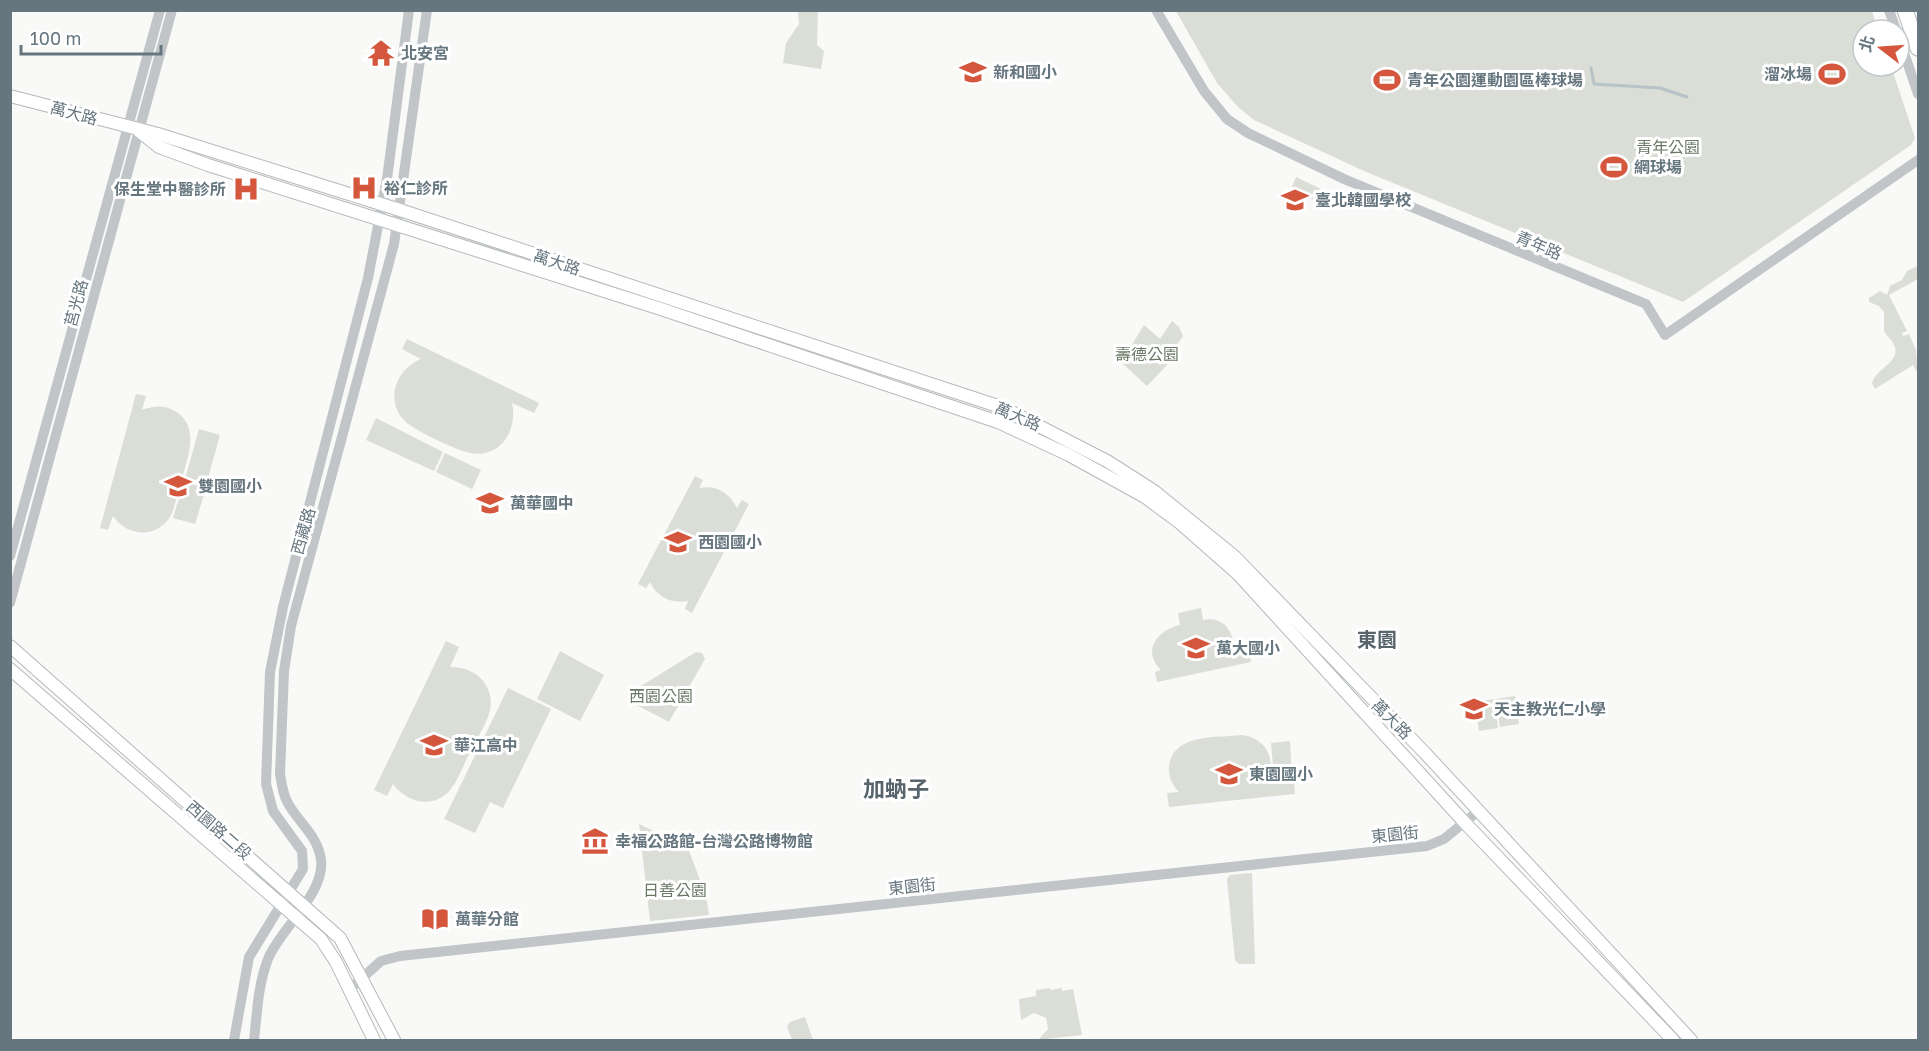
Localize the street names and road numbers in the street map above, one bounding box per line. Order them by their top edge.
street label: 萬大路 [48,97,100,129]
street label: 青年路 [1513,226,1565,264]
street label: 萬大路 [531,245,583,279]
street label: 莒光路 [60,277,92,329]
street label: 萬大路 [992,397,1044,435]
street label: 西藏路 [287,505,319,557]
street label: 萬大路 [1368,695,1416,743]
street label: 西園路二段 [182,796,256,864]
street label: 東園街 [1370,822,1420,846]
street label: 東園街 [887,874,937,898]

